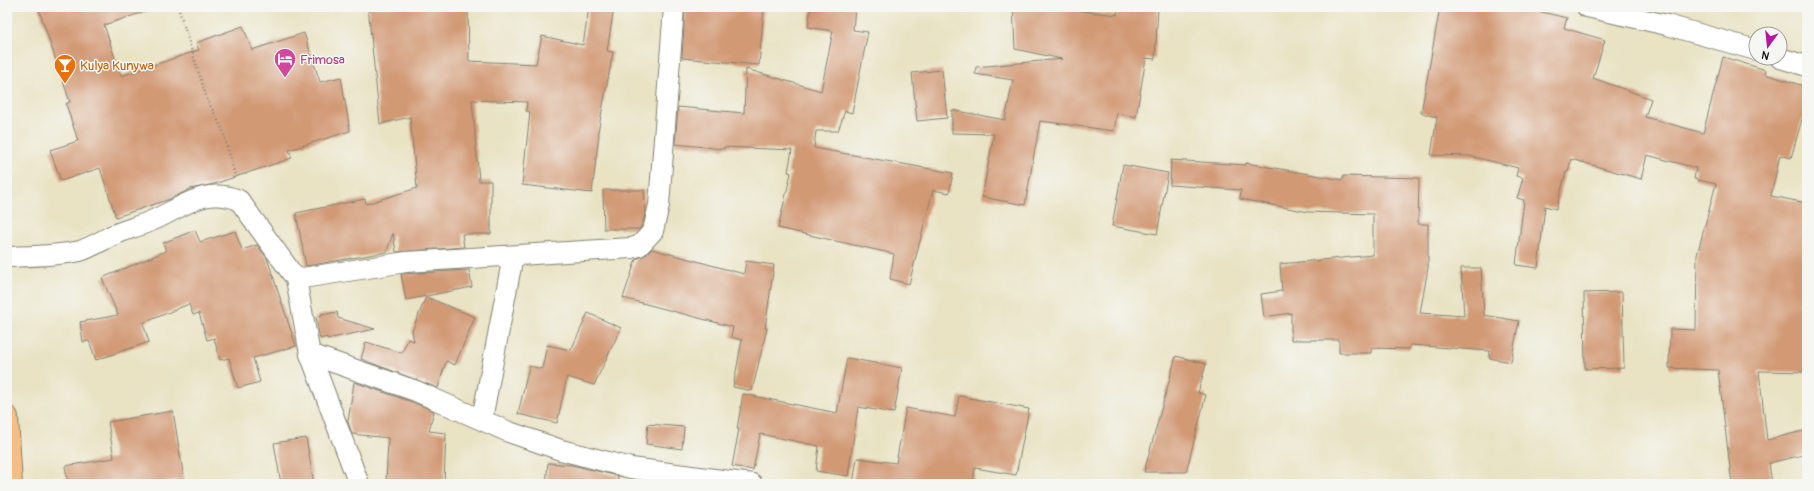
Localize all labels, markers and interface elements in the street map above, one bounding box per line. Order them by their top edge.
north arrow [1748,26,1788,66]
hotel icon: Frimosa [272,46,298,79]
text: N [1760,48,1771,62]
bar icon: Kulya Kunywa [52,52,78,85]
place label: Frimosa [300,52,345,68]
place label: Kulya Kunywa [80,58,154,74]

